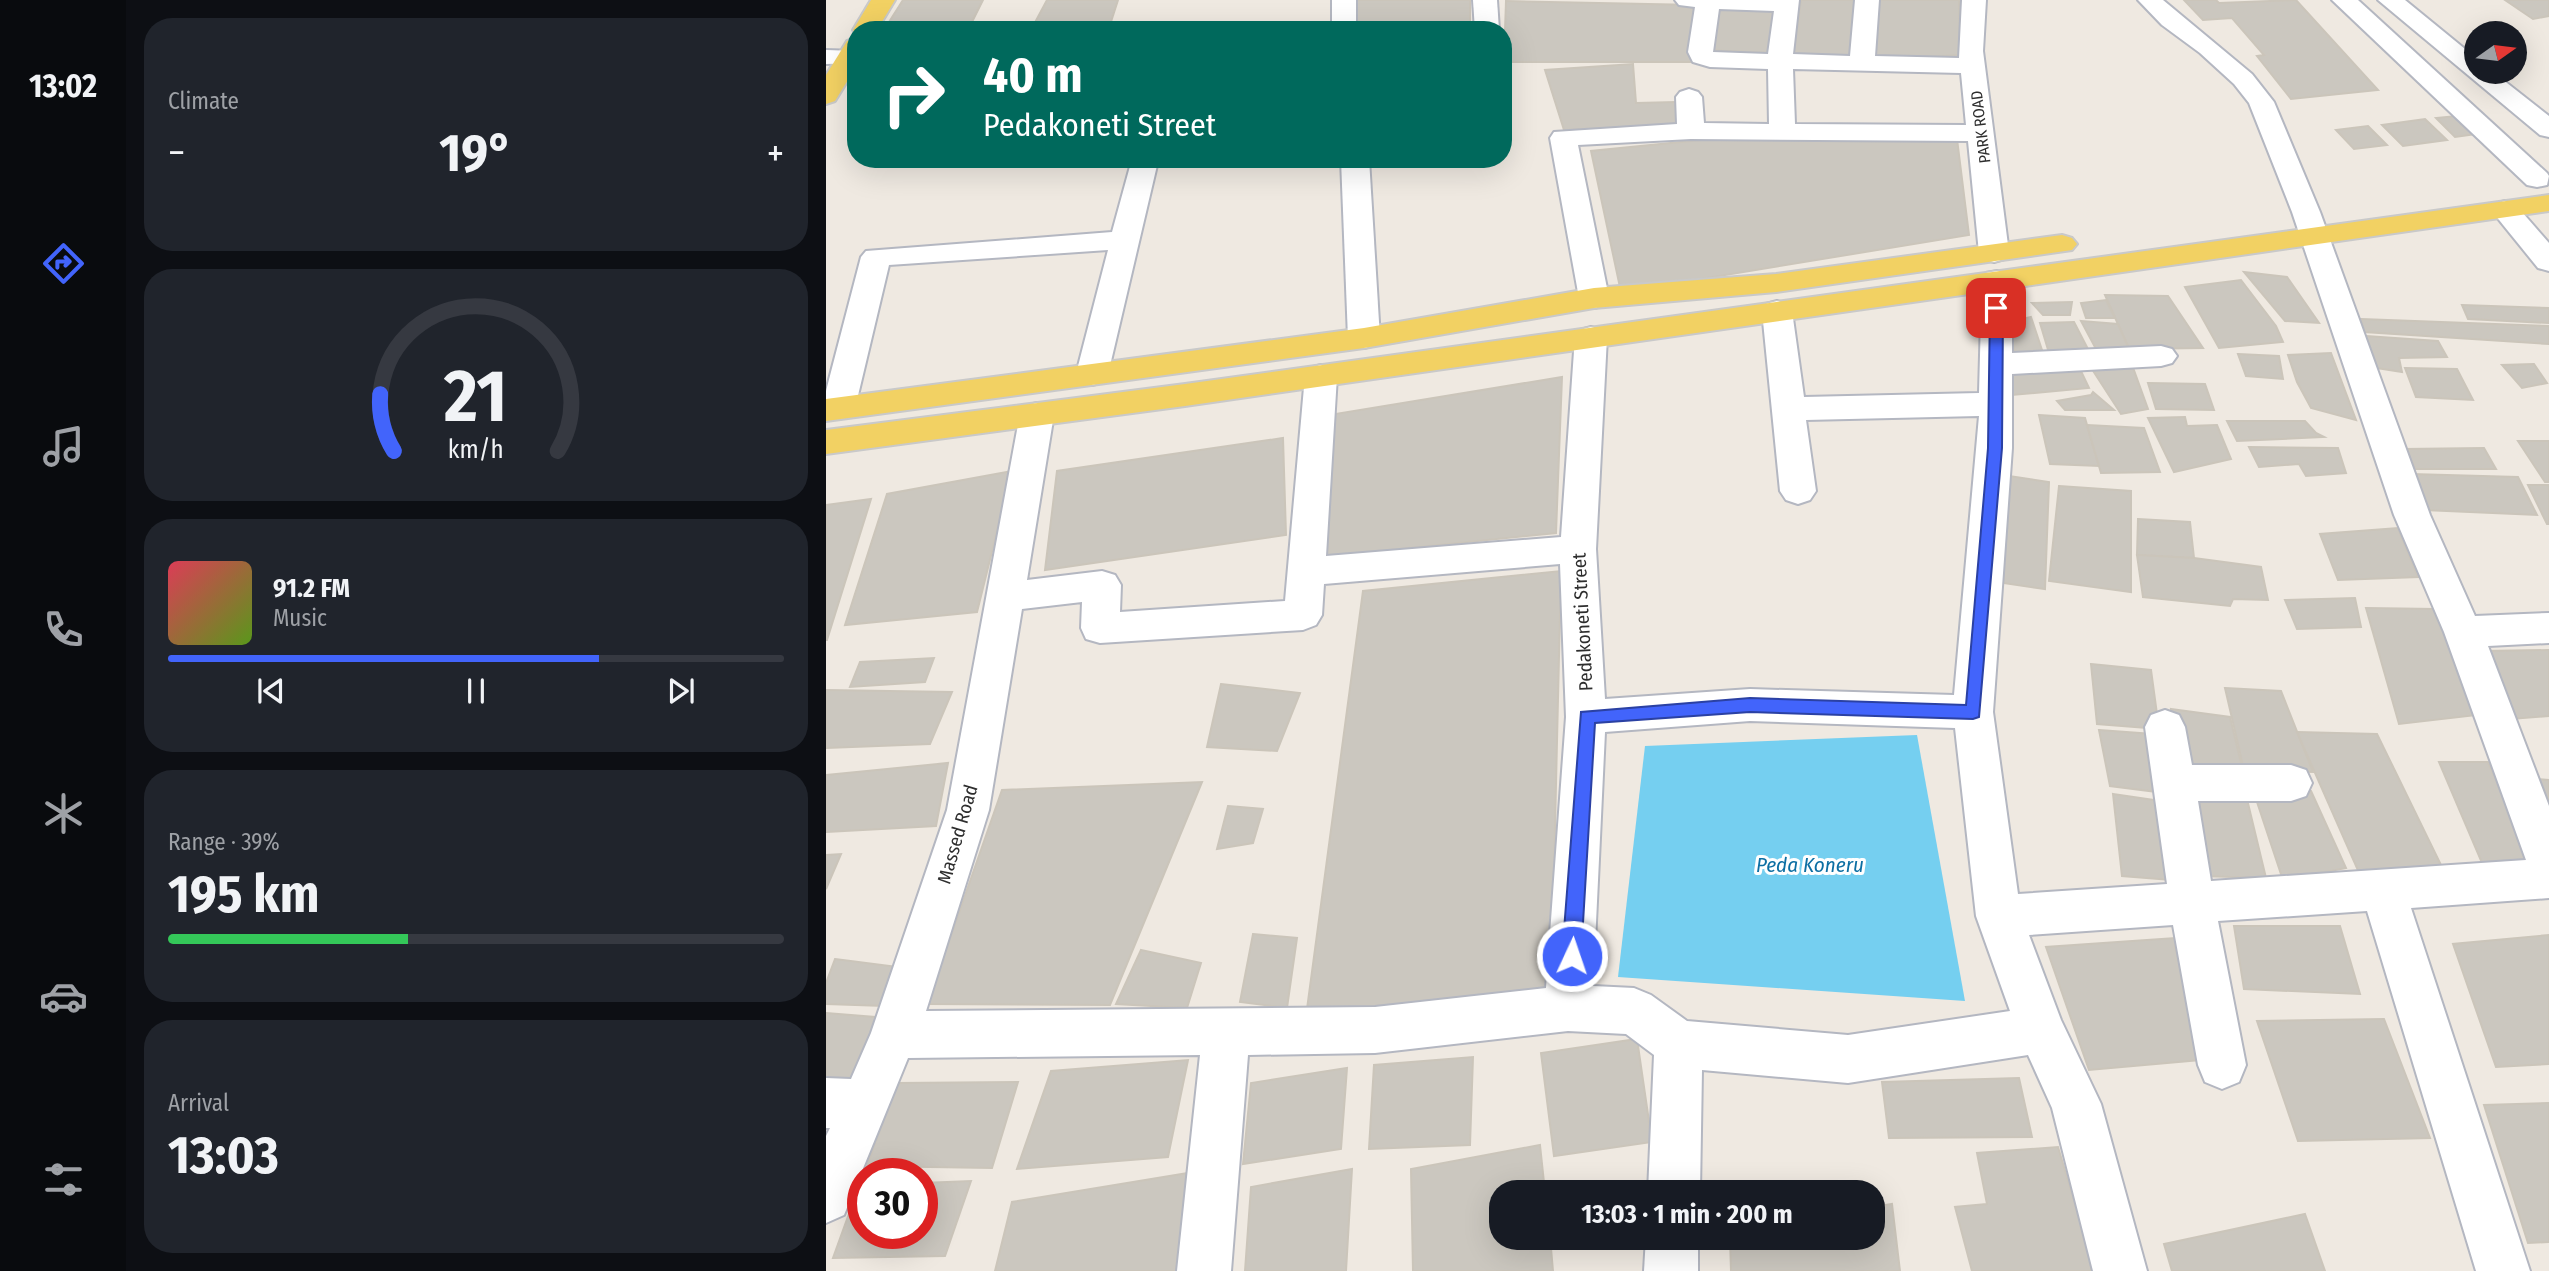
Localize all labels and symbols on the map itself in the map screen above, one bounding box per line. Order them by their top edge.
north arrow [2464,21,2527,84]
street label: PARK ROAD [1967,90,1994,164]
pin [1966,278,2026,338]
street label: Pedakoneti Street [1567,551,1598,692]
street label: Massed Road [932,782,983,886]
water label: Peda Koneru [1756,852,1864,878]
position arrow [1535,919,1609,993]
speed limit sign: 30 [847,1158,938,1249]

